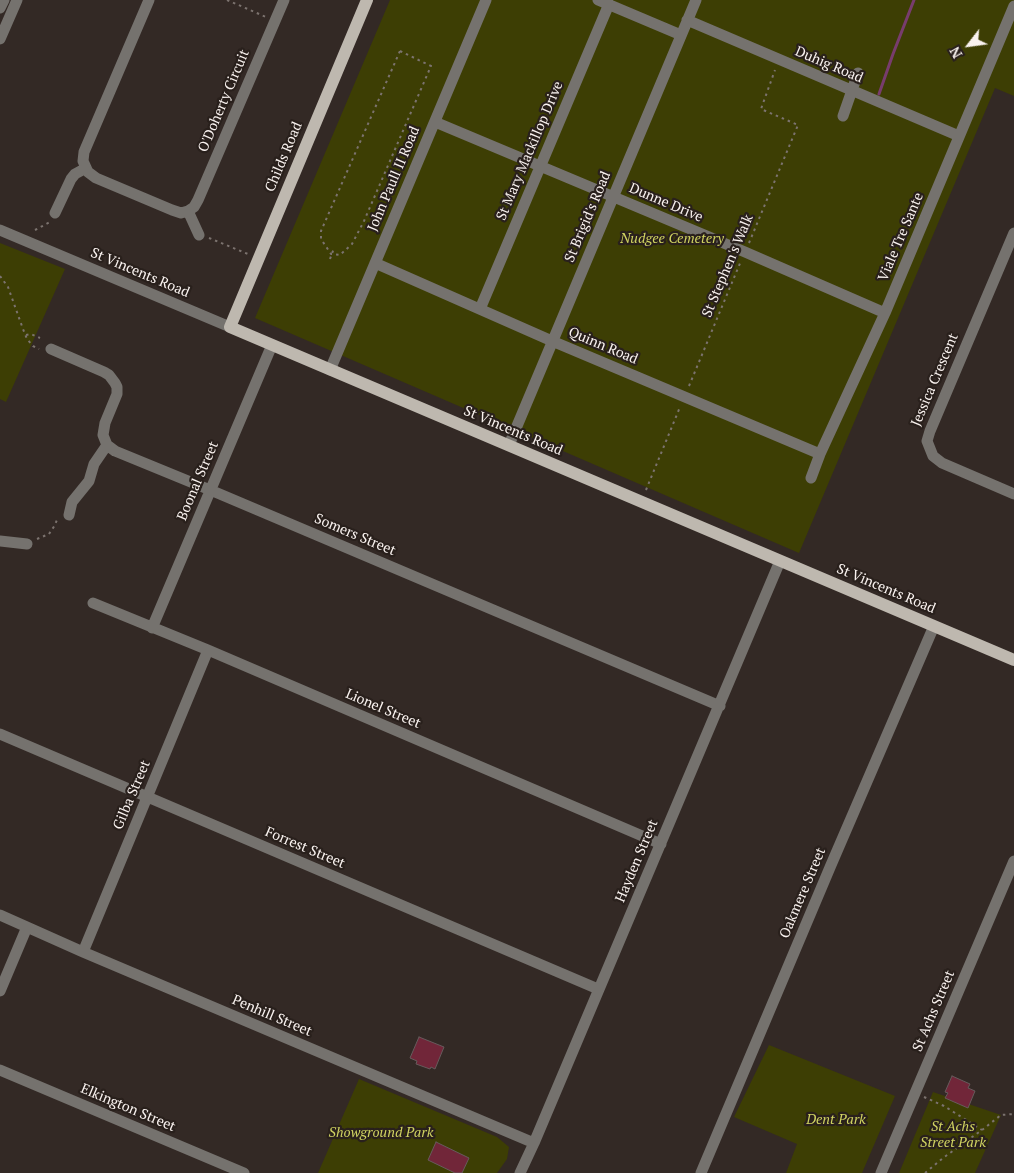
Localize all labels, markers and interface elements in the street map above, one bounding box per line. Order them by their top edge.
north arrow [944,20,994,70]
street label: Duhig Road [792,43,866,87]
text: N [945,43,966,62]
street label: O'Doherty Circuit [195,47,253,155]
street label: St Mary Mackillop Drive [493,79,567,223]
street label: Childs Road [262,120,306,194]
street label: John Paull II Road [364,124,424,234]
street label: St Brigid's Road [561,169,615,265]
street label: Dunne Drive [627,180,705,226]
street label: Viale Tre Sante [875,190,927,284]
street label: St Stephen's Walk [699,212,757,320]
park label: Nudgee Cemetery [620,231,724,247]
street label: St Vincents Road [88,245,192,301]
street label: Quinn Road [566,324,640,368]
street label: Jessica Crescent [908,331,962,429]
street label: St Vincents Road [461,403,565,459]
street label: Boonal Street [174,439,222,523]
street label: Somers Street [312,510,398,560]
street label: St Vincents Road [834,561,938,617]
street label: Lionel Street [343,686,423,732]
street label: Gilba Street [110,758,154,832]
street label: Hayden Street [612,817,662,905]
street label: Forrest Street [263,824,347,872]
street label: Oakmere Street [776,845,830,941]
street label: St Achs Street [909,968,959,1054]
street label: Penhill Street [230,992,314,1040]
street label: Elkington Street [78,1080,178,1136]
park label: Dent Park [806,1112,866,1128]
park label: St Achs Street Park [920,1119,986,1152]
park label: Showground Park [329,1125,433,1141]

